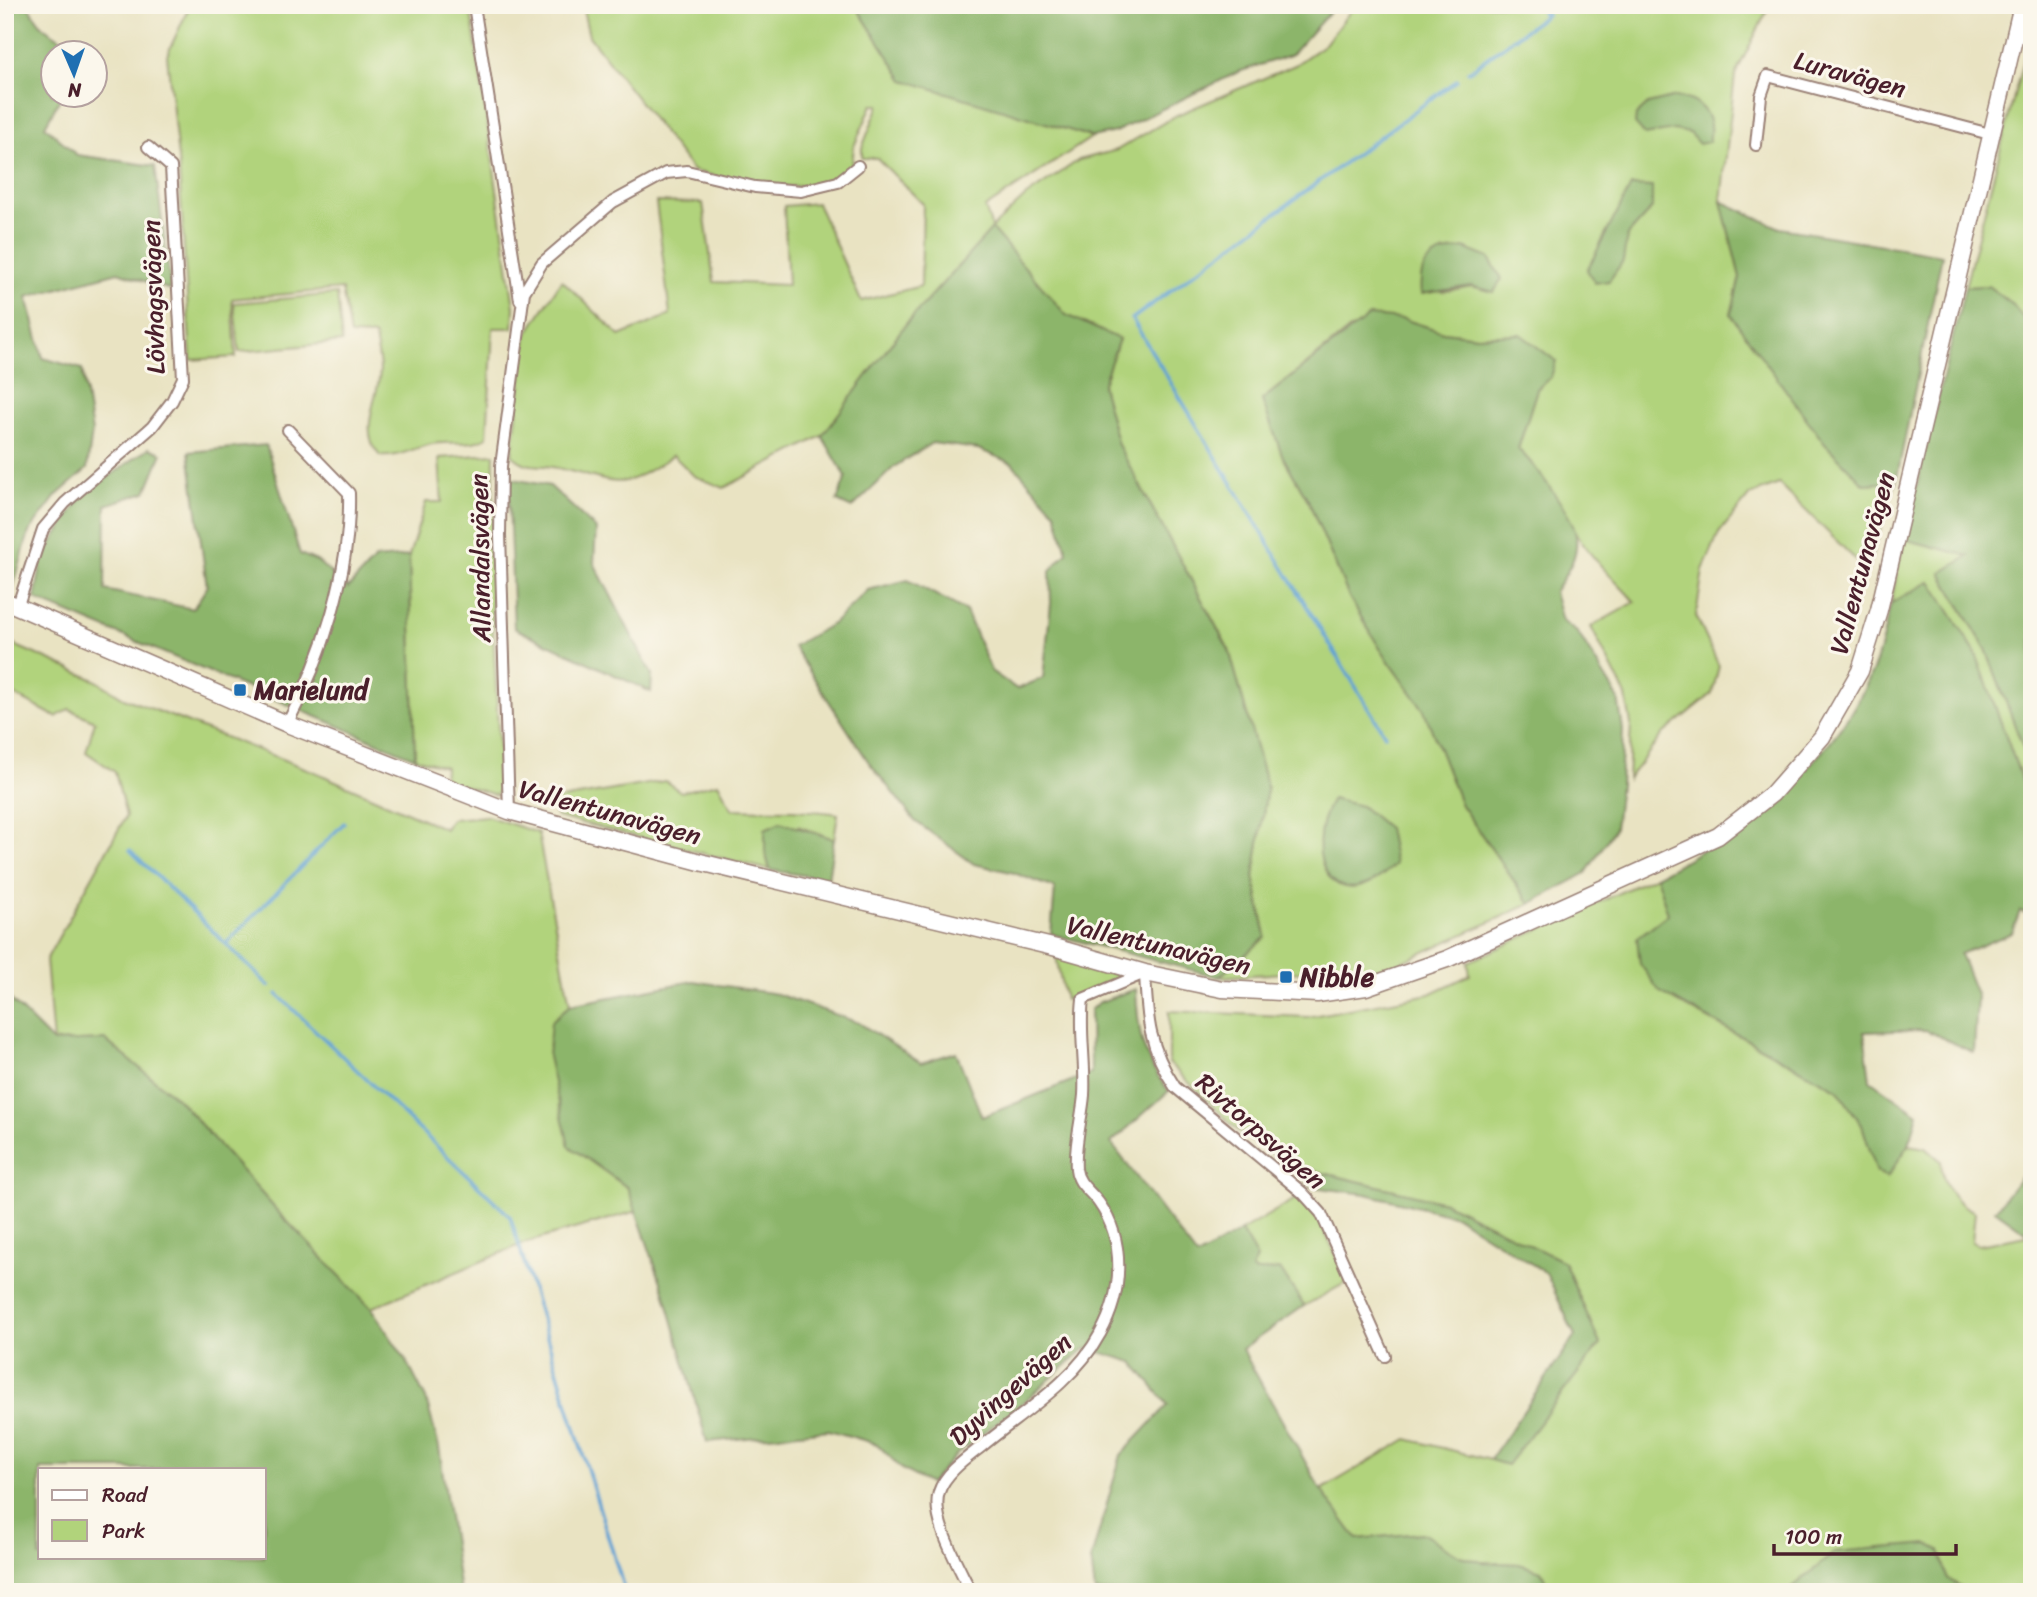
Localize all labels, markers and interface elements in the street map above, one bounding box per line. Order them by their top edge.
street label: Luravägen [1789,37,1911,111]
north arrow [38,38,108,108]
text: N [67,74,83,107]
street label: Lövhagsvägen [127,219,179,375]
street label: Vallentunavägen [1816,467,1908,659]
street label: Allandalsvägen [456,473,504,644]
place label: Marielund [253,667,370,713]
marker: Marielund [232,682,248,698]
street label: Vallentunavägen [514,766,706,858]
street label: Vallentunavägen [1063,902,1255,988]
place label: Nibble [1299,954,1375,1000]
marker: Nibble [1278,969,1294,985]
street label: Rivtorpsvägen [1185,1061,1337,1201]
street label: Dyvingevägen [937,1320,1083,1458]
legend [38,1468,266,1558]
text: Road [102,1476,149,1514]
text: Park [102,1512,145,1550]
scale bar [1774,1513,1956,1557]
text: 100 m [1785,1518,1842,1556]

